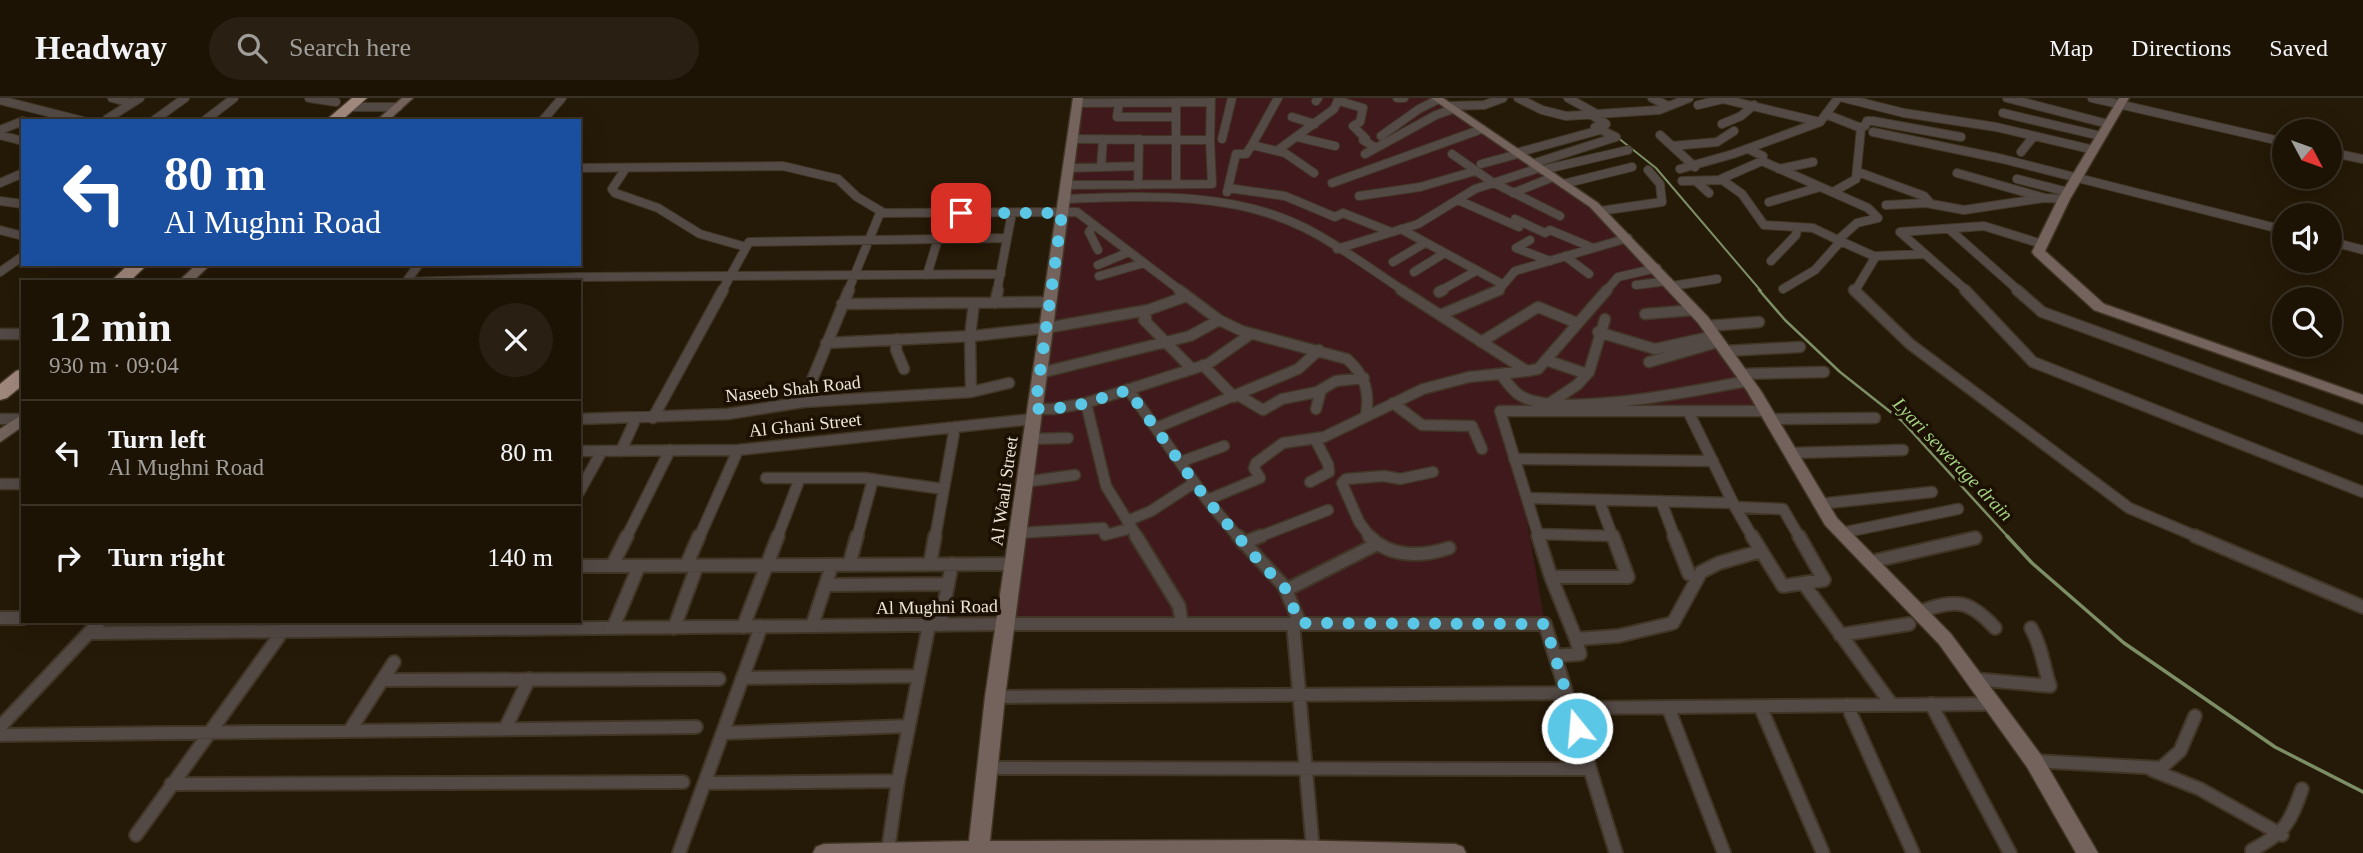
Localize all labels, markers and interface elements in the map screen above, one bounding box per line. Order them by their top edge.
search box [209,17,699,80]
icon: search [233,29,271,67]
text: Headway [35,30,167,66]
text: Search here [289,33,411,62]
text: Map [2049,35,2093,61]
text: Directions [2131,35,2231,61]
text: Saved [2269,35,2328,61]
north arrow [2272,119,2342,189]
map controls [2272,119,2342,357]
text: 80 m [164,146,266,201]
icon: left [49,147,140,238]
pin [931,183,991,243]
icon: arrive [942,194,980,232]
button: sound [2272,203,2342,273]
text: Al Mughni Road [164,204,381,240]
button: search [2272,287,2342,357]
button: close [479,303,553,377]
text: 12 min [49,304,172,350]
text: 930 m · 09:04 [49,353,179,378]
street label: Naseeb Shah Road [724,372,862,406]
water label: Lyari sewerage drain [1888,392,2017,525]
street label: Al Ghani Street [748,409,862,441]
text: Turn left [108,425,206,454]
icon: left [49,434,87,472]
street label: Al Waali Street [986,435,1022,547]
text: 80 m [500,438,553,467]
text: Al Mughni Road [108,455,264,480]
icon: right [49,539,87,577]
text: Turn right [108,543,225,572]
text: 140 m [487,543,553,572]
street label: Al Mughni Road [876,596,998,618]
position arrow [1540,691,1614,765]

